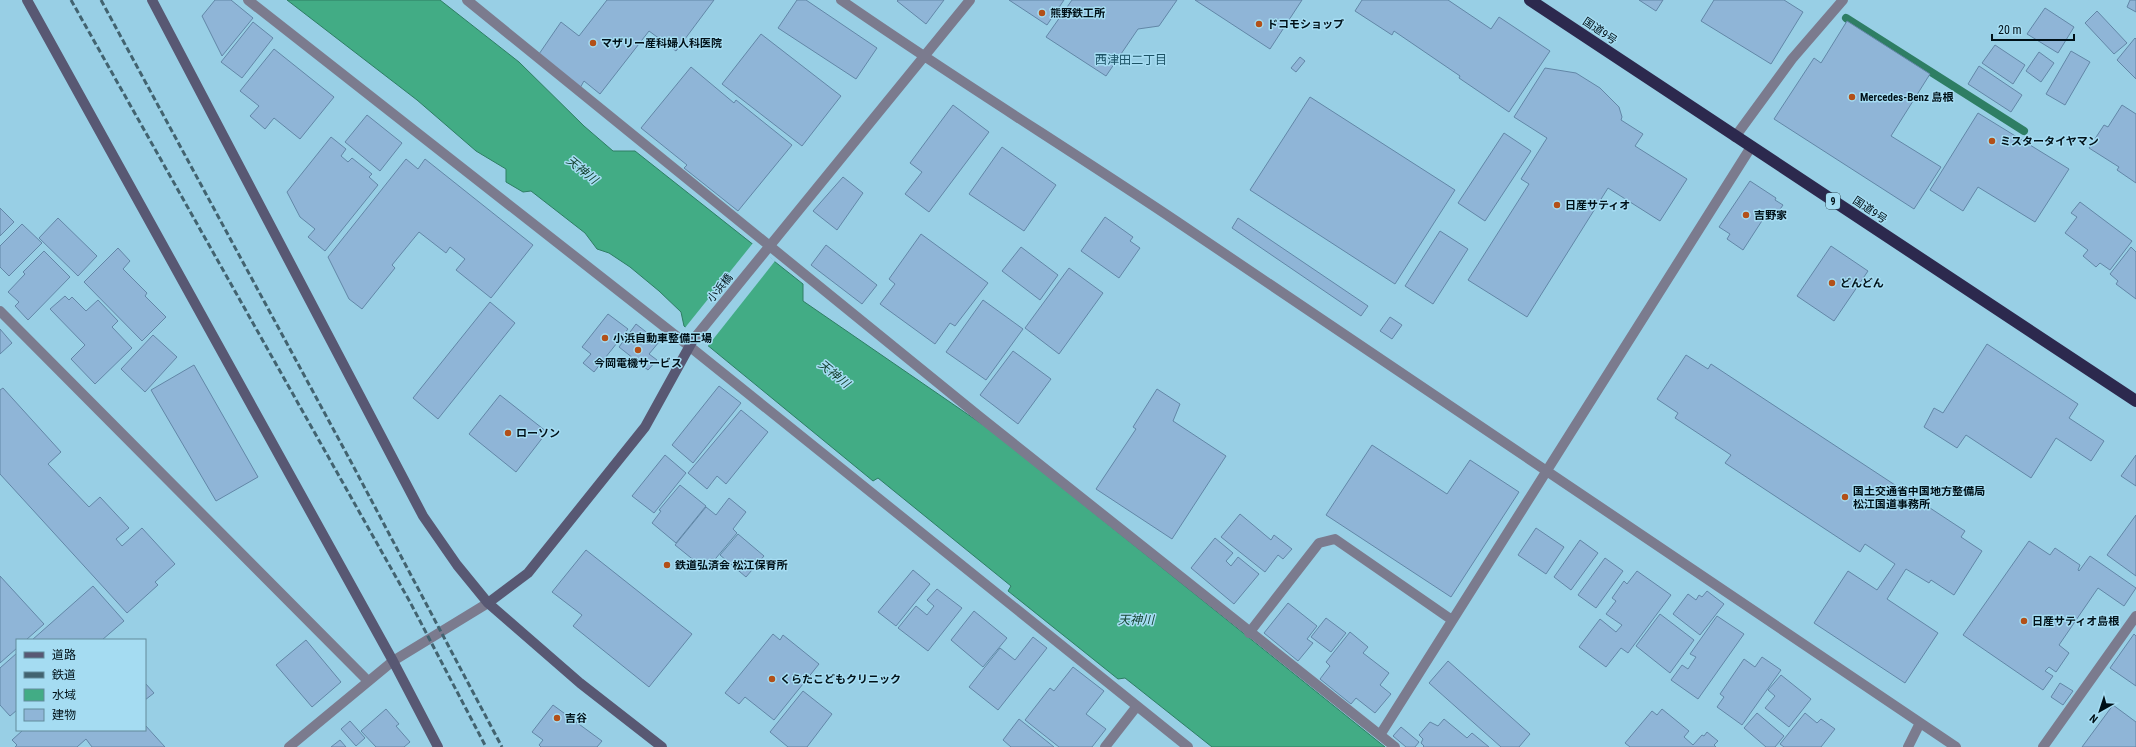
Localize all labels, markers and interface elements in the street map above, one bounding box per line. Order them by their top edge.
place label: 熊野鉄工所 [1050,7,1105,20]
marker: 熊野鉄工所 [1037,8,1047,18]
street label: 国道9号 [1580,15,1620,47]
scale bar [1992,16,2074,42]
place label: ドコモショップ [1267,18,1344,31]
marker: ドコモショップ [1254,19,1264,29]
text: 20 m [1998,23,2022,37]
place label: マザリー産科婦人科医院 [601,37,722,50]
marker: マザリー産科婦人科医院 [588,38,598,48]
district label: 西津田二丁目 [1095,53,1167,67]
place label: Mercedes-Benz 島根 [1860,91,1954,104]
marker: Mercedes-Benz 島根 [1847,92,1857,102]
place label: ミスタータイヤマン [2000,135,2099,148]
marker: ミスタータイヤマン [1987,136,1997,146]
water label: 天神川 [564,153,602,188]
road number: 9 [1826,193,1840,209]
street label: 国道9号 [1850,194,1890,226]
place label: 日産サティオ [1565,199,1630,212]
marker: 日産サティオ [1552,200,1562,210]
place label: 吉野家 [1754,209,1787,222]
marker: 吉野家 [1741,210,1751,220]
street label: 小浜橋 [705,271,735,305]
place label: どんどん [1840,277,1884,290]
marker: どんどん [1827,278,1837,288]
place label: 小浜自動車整備工場 [613,332,712,345]
marker: 小浜自動車整備工場 [600,333,610,343]
marker: 今岡電機サービス [633,345,643,355]
place label: 今岡電機サービス [594,357,682,370]
water label: 天神川 [816,357,854,392]
place label: ローソン [516,427,560,440]
marker: ローソン [503,428,513,438]
place label: 国土交通省中国地方整備局 松江国道事務所 [1853,485,1985,511]
marker: 国土交通省中国地方整備局 松江国道事務所 [1840,492,1850,502]
place label: 鉄道弘済会 松江保育所 [675,559,788,572]
marker: 鉄道弘済会 松江保育所 [662,560,672,570]
water label: 天神川 [1118,613,1156,627]
place label: 日産サティオ島根 [2032,615,2119,628]
marker: 日産サティオ島根 [2019,616,2029,626]
legend [16,639,146,731]
text: 道路 [52,648,76,662]
text: 鉄道 [52,668,76,682]
place label: くらたこどもクリニック [780,673,901,686]
marker: くらたこどもクリニック [767,674,777,684]
text: 水域 [52,688,76,702]
north arrow [2080,691,2120,731]
text: 建物 [52,708,76,722]
text: N [2087,711,2101,726]
place label: 吉谷 [565,712,587,725]
marker: 吉谷 [552,713,562,723]

